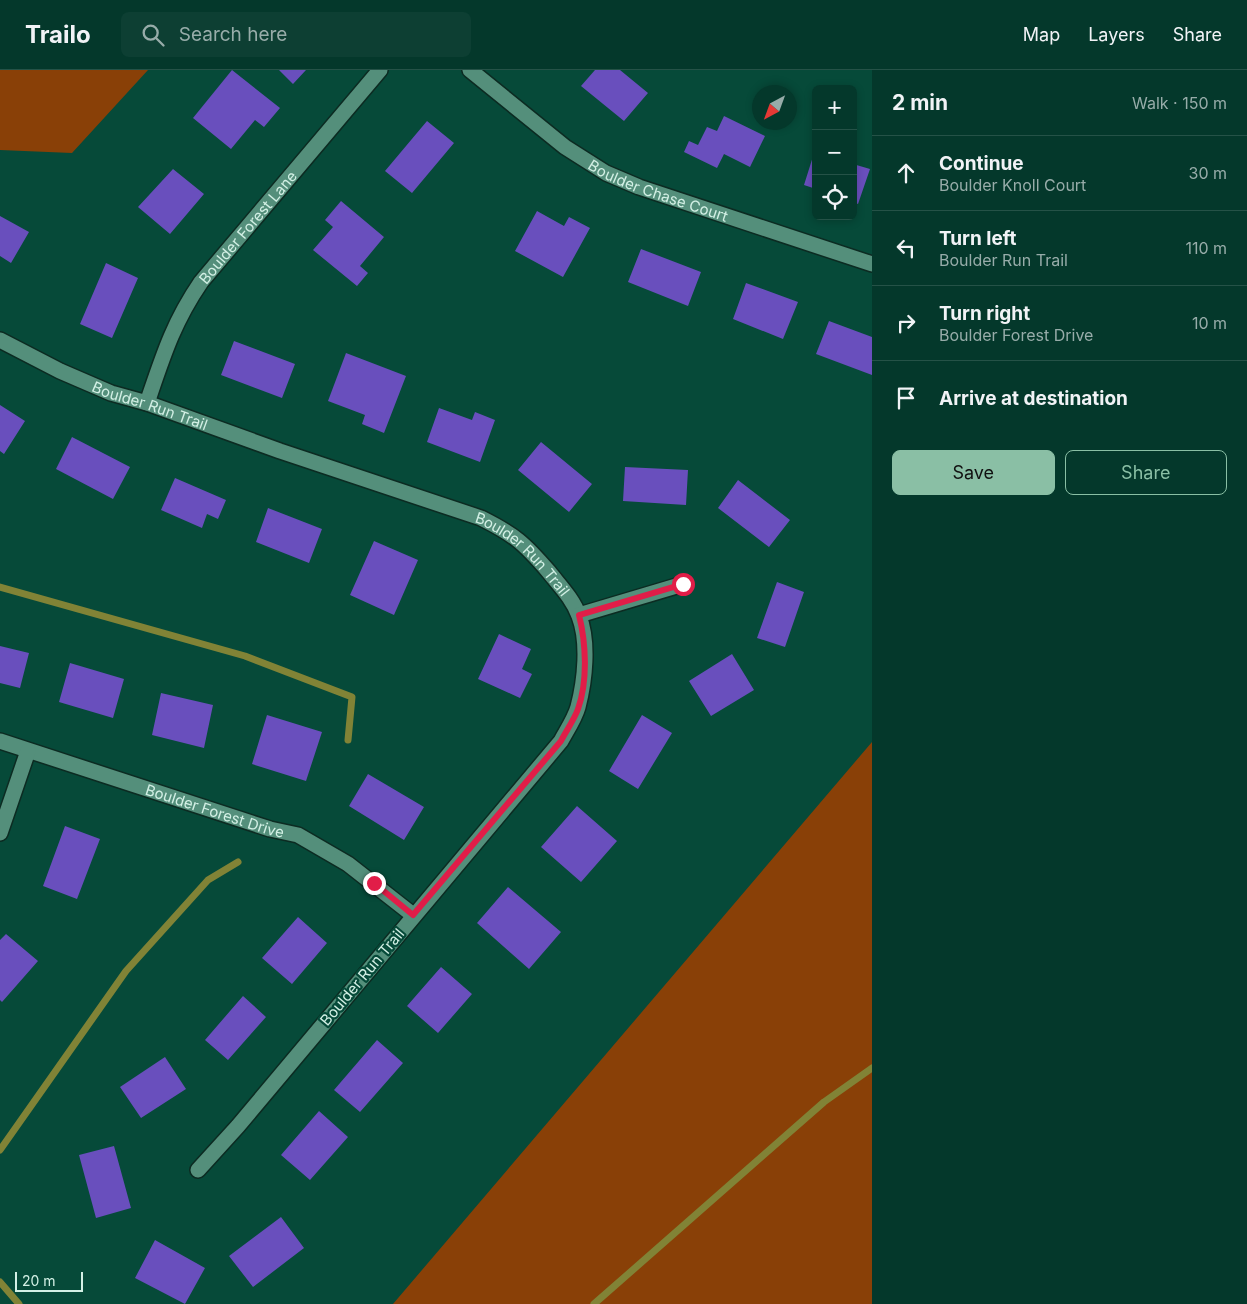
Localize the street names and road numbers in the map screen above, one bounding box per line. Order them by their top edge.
street label: Boulder Chase Court [585,155,731,225]
street label: Boulder Forest Lane [194,167,301,287]
street label: Boulder Run Trail [89,377,210,434]
street label: Boulder Run Trail [473,507,574,600]
street label: Boulder Forest Drive [143,780,286,841]
street label: Boulder Run Trail [316,925,408,1029]

